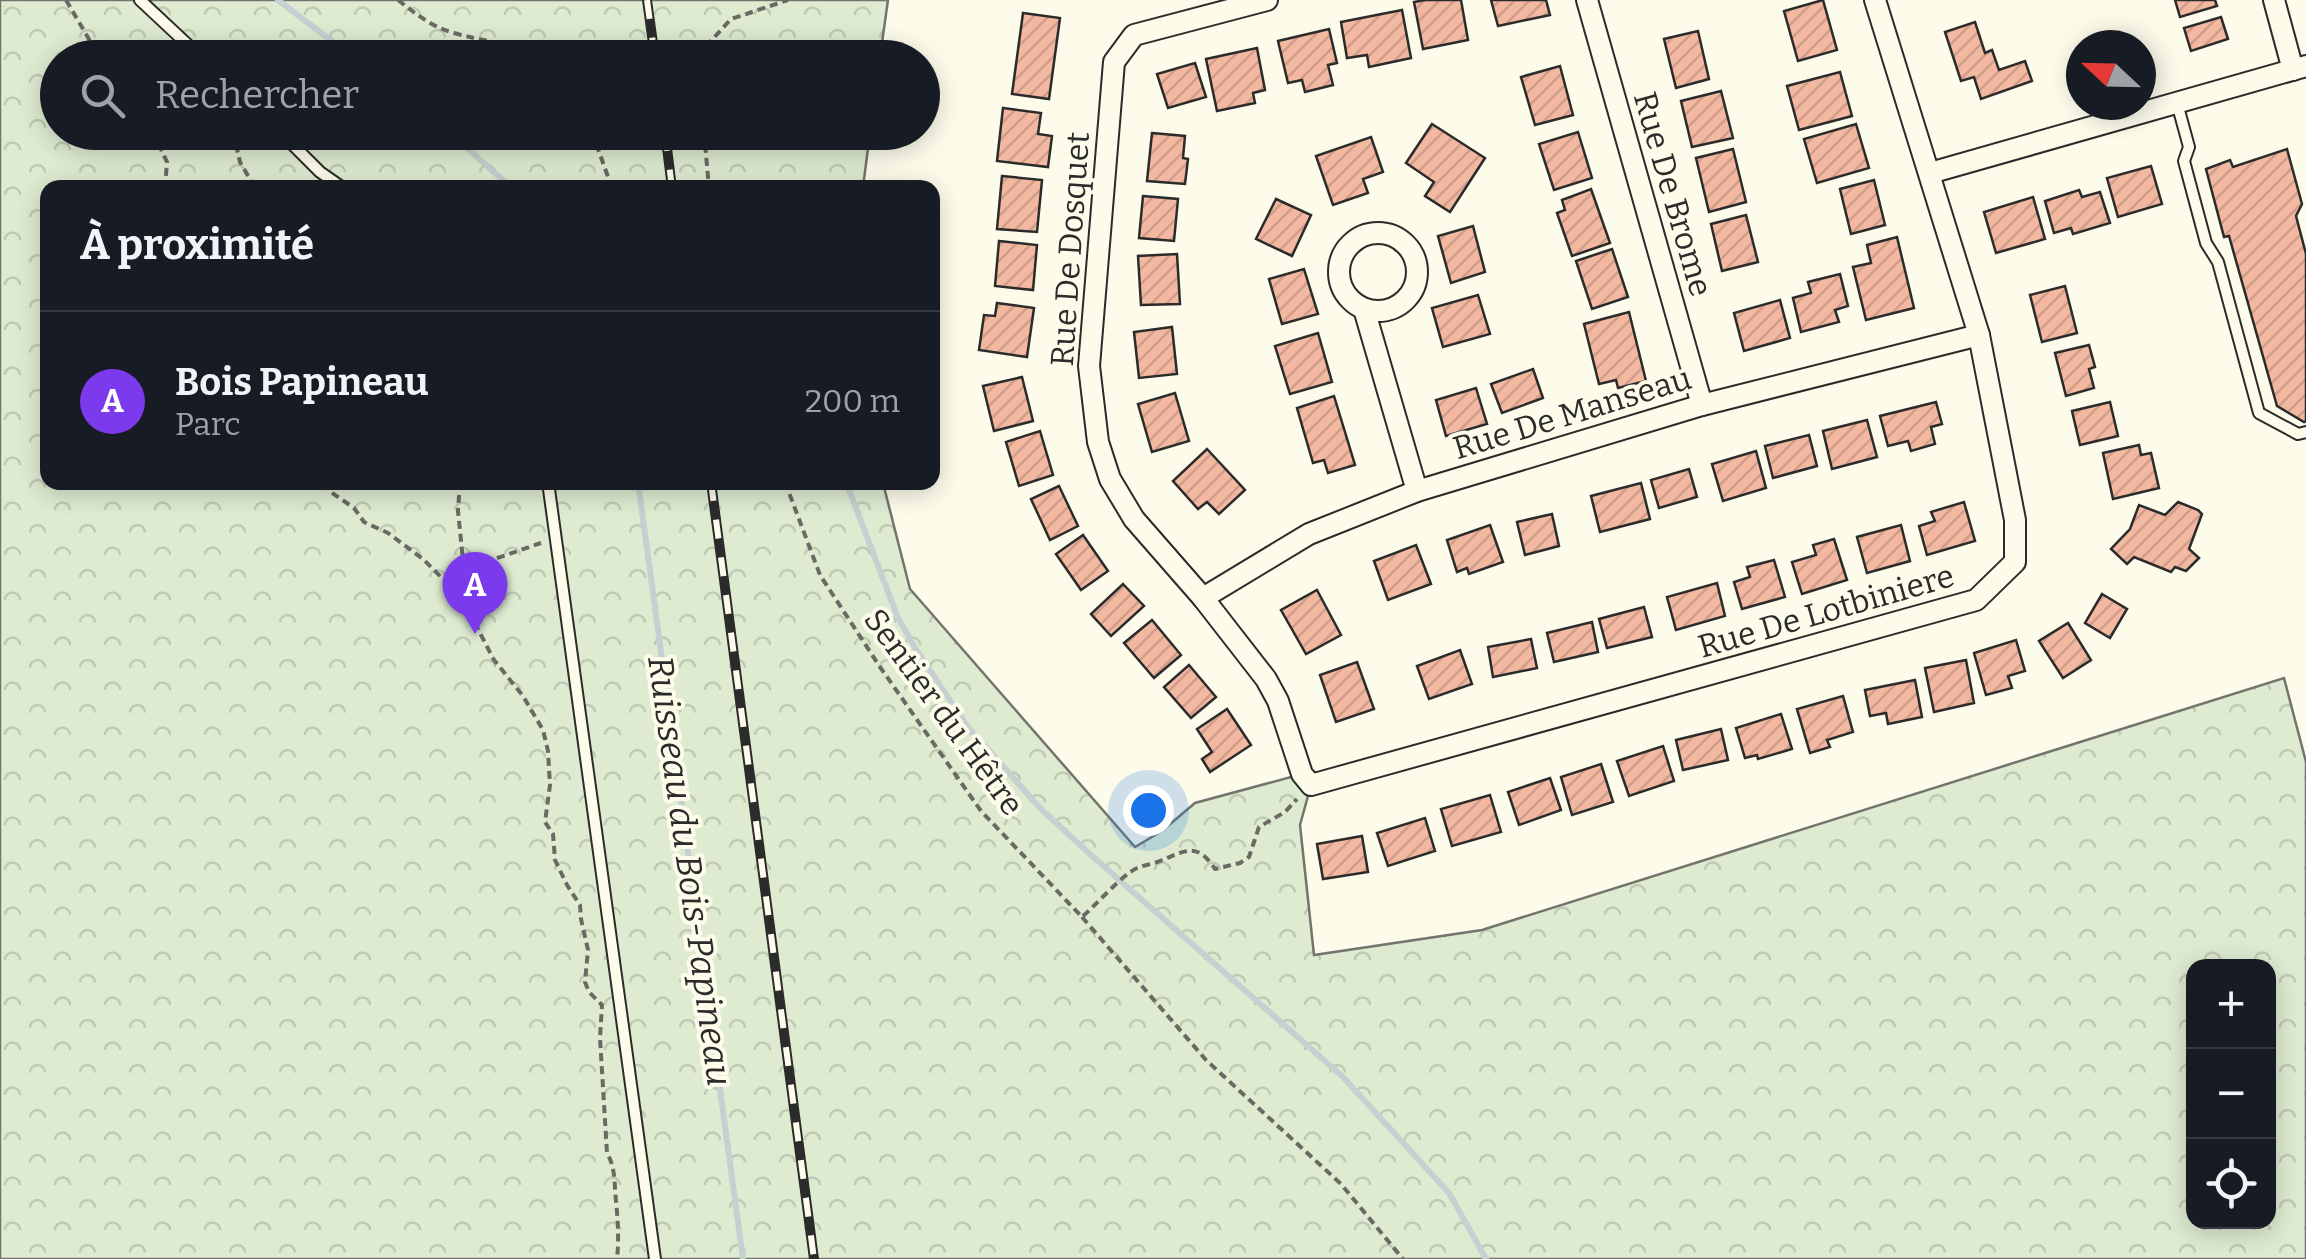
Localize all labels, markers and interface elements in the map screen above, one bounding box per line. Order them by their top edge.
north arrow [2066,30,2156,120]
search box [40,40,940,150]
icon: search [75,68,130,123]
text: Rechercher [155,72,359,118]
street label: Rue De Brome [1626,87,1720,301]
street label: Rue De Dosquet [1043,130,1097,367]
text: À proximité [80,220,314,270]
text: Bois Papineau [175,359,429,405]
street label: Rue De Manseau [1448,359,1696,467]
text: A [101,382,124,420]
text: 200 m [805,382,900,420]
text: Parc [175,405,241,443]
pin: A [442,552,508,634]
street label: Rue De Lotbiniere [1694,556,1958,666]
street label: Sentier du Hêtre [856,601,1032,823]
water label: Ruisseau du Bois-Papineau [639,653,741,1089]
your location [1123,785,1174,836]
map controls [2186,959,2276,1229]
button: + [2186,959,2276,1049]
button: − [2186,1049,2276,1139]
button: locate [2186,1139,2276,1229]

